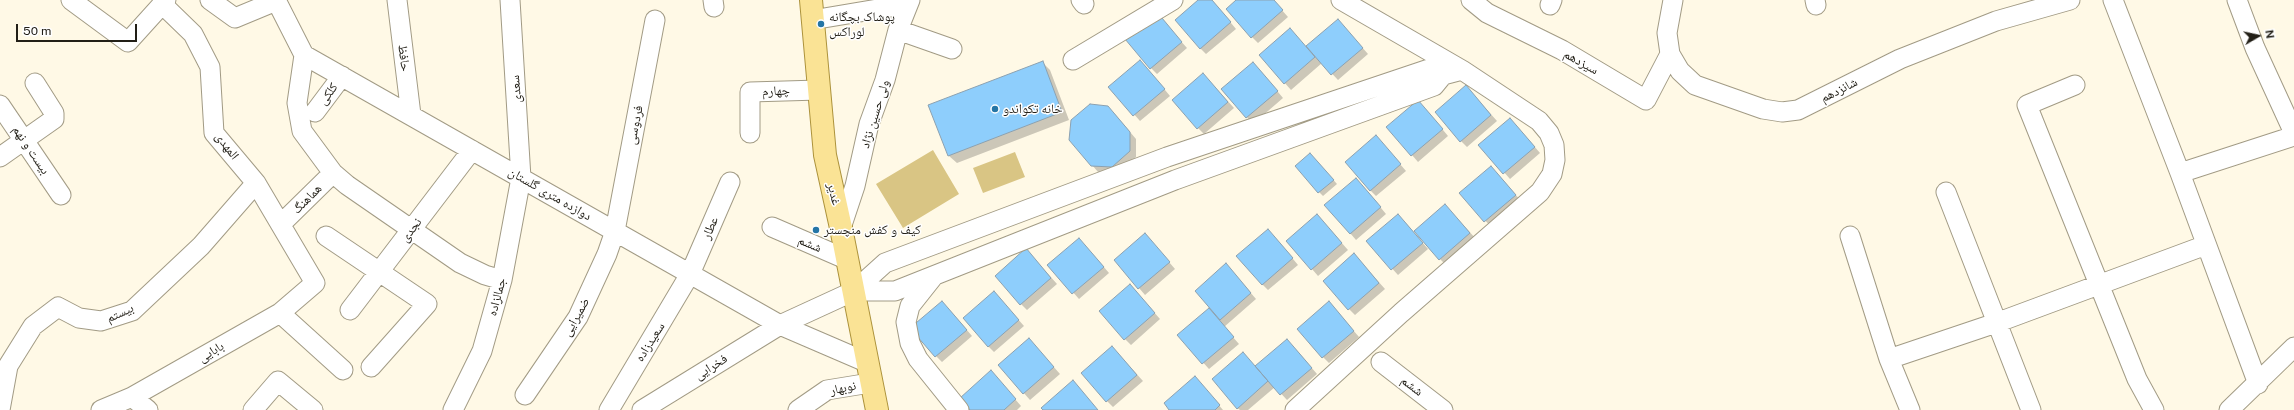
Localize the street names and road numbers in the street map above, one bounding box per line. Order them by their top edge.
street label: حافظ [395,44,413,72]
street label: سیزدهم [1561,46,1601,78]
street label: سعدی [507,74,525,104]
street label: شانزدهم [1818,74,1860,106]
street label: ولی حسین نژاد [857,78,893,150]
street label: کلکی [315,80,341,108]
street label: چهارم [762,83,790,99]
street label: فردوسی [624,104,646,146]
street label: بیست و نهم [9,123,53,177]
street label: المهدی [212,129,242,163]
street label: دوازده متری گلستان [506,164,594,224]
street label: هماهنگ [289,181,325,217]
street label: غدیر [824,181,844,207]
street label: عطار [698,214,722,242]
street label: نجدی [397,215,425,245]
street label: ششم [796,232,824,256]
street label: جمالزاده [484,276,510,318]
street label: ضمیرایی [559,295,593,339]
street label: بیستم [104,300,136,326]
street label: سعیدزاده [632,319,668,365]
street label: بابایی [195,338,227,366]
street label: فخرایی [692,351,730,383]
street label: ششم [1398,373,1426,399]
street label: نوبهار [828,378,858,398]

